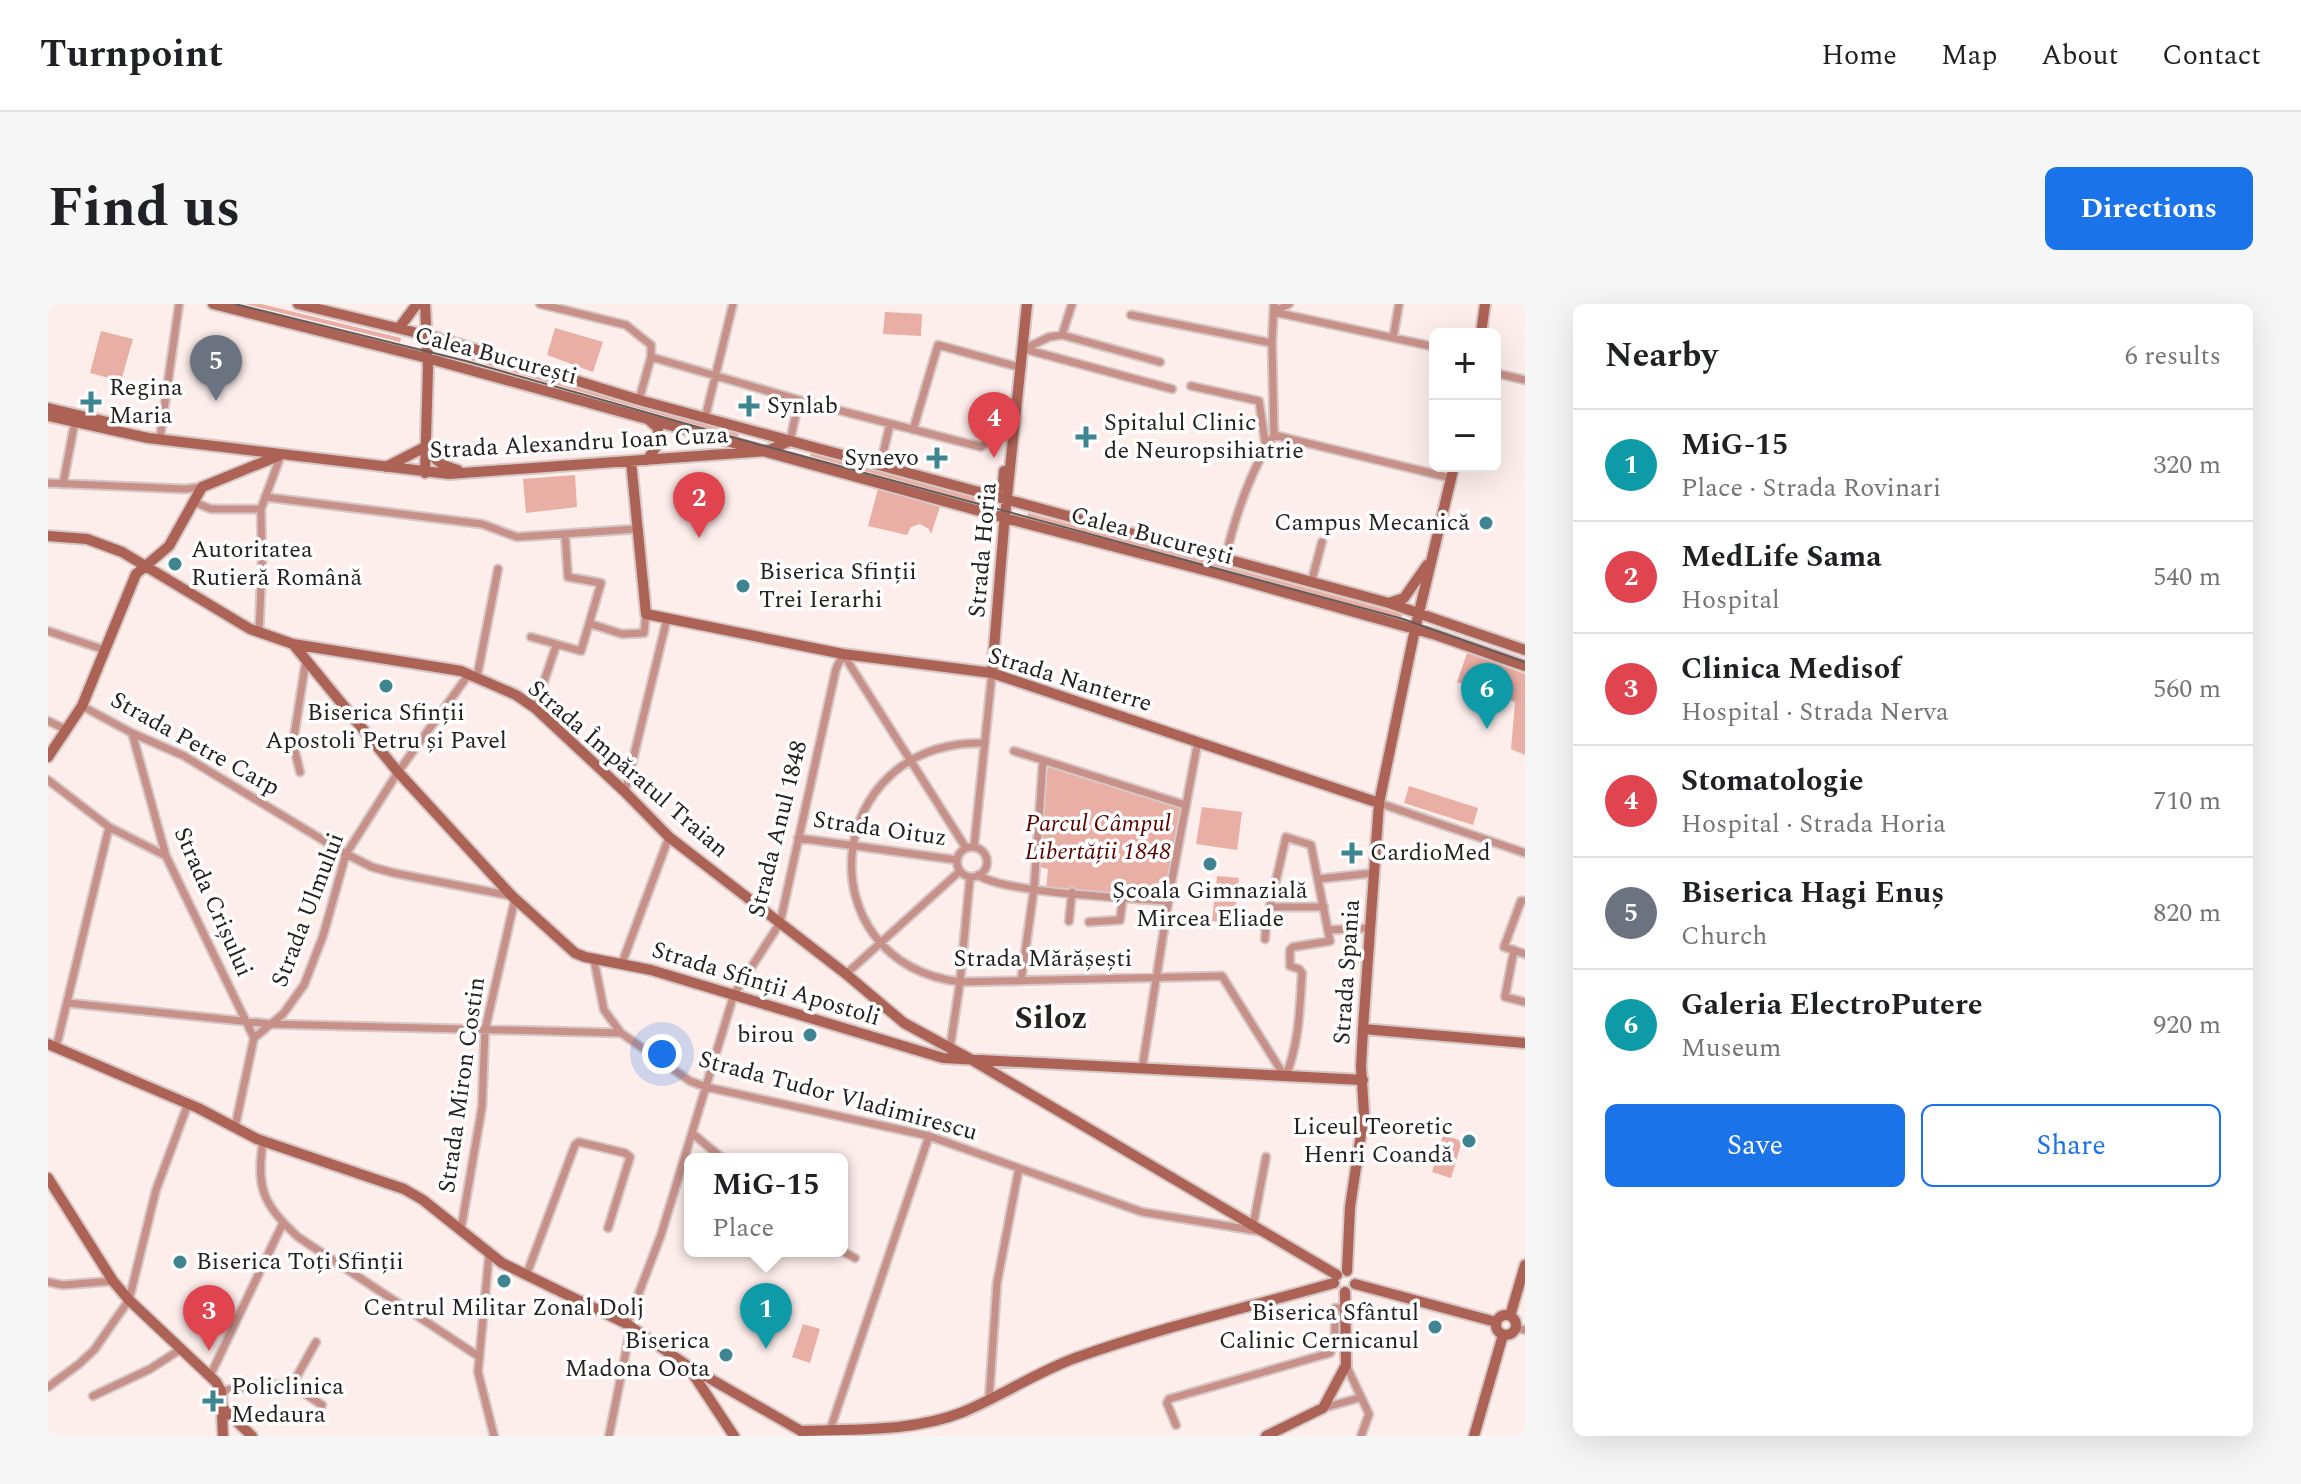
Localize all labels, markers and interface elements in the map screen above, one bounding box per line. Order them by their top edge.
text: Turnpoint [40,26,223,84]
text: Home [1821,34,1897,77]
text: Map [1941,34,1997,77]
text: About [2041,34,2118,77]
text: Contact [2162,34,2261,77]
text: Find us [48,166,241,251]
button: Directions [2045,167,2253,250]
street label: Calea București [411,317,581,395]
map controls [1429,328,1501,472]
button: + [1429,328,1501,400]
text: Nearby [1605,330,1718,382]
pin: 5 [190,335,242,401]
text: 6 results [2125,336,2221,376]
place label: Regina Maria [109,370,183,434]
place label: Synlab [767,388,838,424]
marker: Regina Maria [80,391,102,413]
pin: 4 [968,392,1020,458]
marker: Synlab [738,395,760,417]
button: − [1429,400,1501,472]
place label: Spitalul Clinic de Neuropsihiatrie [1104,405,1304,469]
street label: Strada Alexandru Ioan Cuza [429,417,729,469]
text: MiG-15 [1681,422,1789,468]
marker: Spitalul Clinic de Neuropsihiatrie [1075,426,1097,448]
place label: Synevo [844,440,919,476]
text: 1 [1624,445,1638,485]
text: 320 m [2153,445,2221,485]
marker: Synevo [926,447,948,469]
text: Place · Strada Rovinari [1681,468,1941,508]
pin: 2 [673,472,725,538]
street label: Strada Horia [959,481,1007,619]
street label: Calea București [1067,497,1237,575]
place label: Campus Mecanică [1274,505,1470,541]
marker: Campus Mecanică [1477,514,1495,532]
place label: Autoritatea Rutieră Română [191,532,362,596]
text: MedLife Sama [1681,534,1882,580]
place label: Biserica Sfinții Trei Ierarhi [759,554,917,618]
marker: Autoritatea Rutieră Română [166,555,184,573]
text: 2 [1624,557,1638,597]
text: 540 m [2153,557,2221,597]
marker: Biserica Sfinții Trei Ierarhi [734,577,752,595]
text: Hospital [1681,580,1780,620]
street label: Strada Nanterre [984,638,1156,722]
text: Clinica Medisof [1681,646,1901,692]
pin: 6 [1461,663,1513,729]
text: 3 [1624,669,1638,709]
text: 560 m [2153,669,2221,709]
street label: Strada Împăratul Traian [519,671,737,867]
marker: Biserica Sfinții Apostoli Petru și Pavel [377,677,395,695]
street label: Strada Petre Carp [104,682,286,806]
text: Hospital · Strada Nerva [1681,692,1949,732]
place label: Biserica Sfinții Apostoli Petru și Pavel [265,695,507,759]
street label: Strada Anul 1848 [739,737,817,921]
text: Stomatologie [1681,758,1864,804]
text: 4 [1624,781,1638,821]
text: 710 m [2153,781,2221,821]
street label: Strada Oituz [811,802,949,856]
text: Hospital · Strada Horia [1681,804,1946,844]
park label: Parcul Câmpul Libertății 1848 [1025,806,1171,870]
street label: Strada Crișului [164,821,262,983]
street label: Strada Ulmului [262,828,354,992]
place label: CardioMed [1370,835,1491,871]
marker: CardioMed [1341,842,1363,864]
marker: Școala Gimnazială Mircea Eliade [1201,855,1219,873]
text: Biserica Hagi Enuș [1681,870,1944,916]
place label: Școala Gimnazială Mircea Eliade [1112,873,1308,937]
text: 5 [1624,893,1638,933]
text: 820 m [2153,893,2221,933]
street label: Strada Spania [1324,898,1370,1046]
text: Church [1681,916,1768,956]
street label: Strada Sfinții Apostoli [647,932,885,1036]
street label: Strada Mărășești [954,941,1132,977]
street label: Strada Miron Costin [429,975,495,1195]
text: Galeria ElectroPutere [1681,982,1983,1028]
district label: Siloz [1015,994,1087,1043]
text: 6 [1624,1005,1638,1045]
text: 920 m [2153,1005,2221,1045]
place label: birou [737,1017,794,1053]
marker: birou [801,1026,819,1044]
text: Museum [1681,1028,1781,1068]
your location [642,1034,682,1074]
street label: Strada Tudor Vladimirescu [694,1041,982,1151]
button: Save [1605,1104,1905,1187]
button: Share [1921,1104,2221,1187]
place label: Liceul Teoretic Henri Coandă [1292,1109,1453,1173]
marker: Liceul Teoretic Henri Coandă [1460,1132,1478,1150]
popup [684,1153,848,1257]
text: MiG-15 [712,1162,820,1208]
text: Place [712,1208,774,1248]
place label: Biserica Toți Sfinții [196,1244,404,1280]
marker: Biserica Toți Sfinții [171,1253,189,1271]
marker: Centrul Militar Zonal Dolj [495,1272,513,1290]
pin: 1 [740,1283,792,1349]
pin: 3 [183,1285,235,1351]
place label: Centrul Militar Zonal Dolj [363,1290,645,1326]
place label: Biserica Sfântul Calinic Cernicanul [1219,1295,1419,1359]
marker: Biserica Sfântul Calinic Cernicanul [1426,1318,1444,1336]
place label: Biserica Madona Oota [565,1323,710,1387]
marker: Biserica Madona Oota [717,1346,735,1364]
place label: Policlinica Medaura [231,1369,344,1433]
marker: Policlinica Medaura [202,1390,224,1412]

